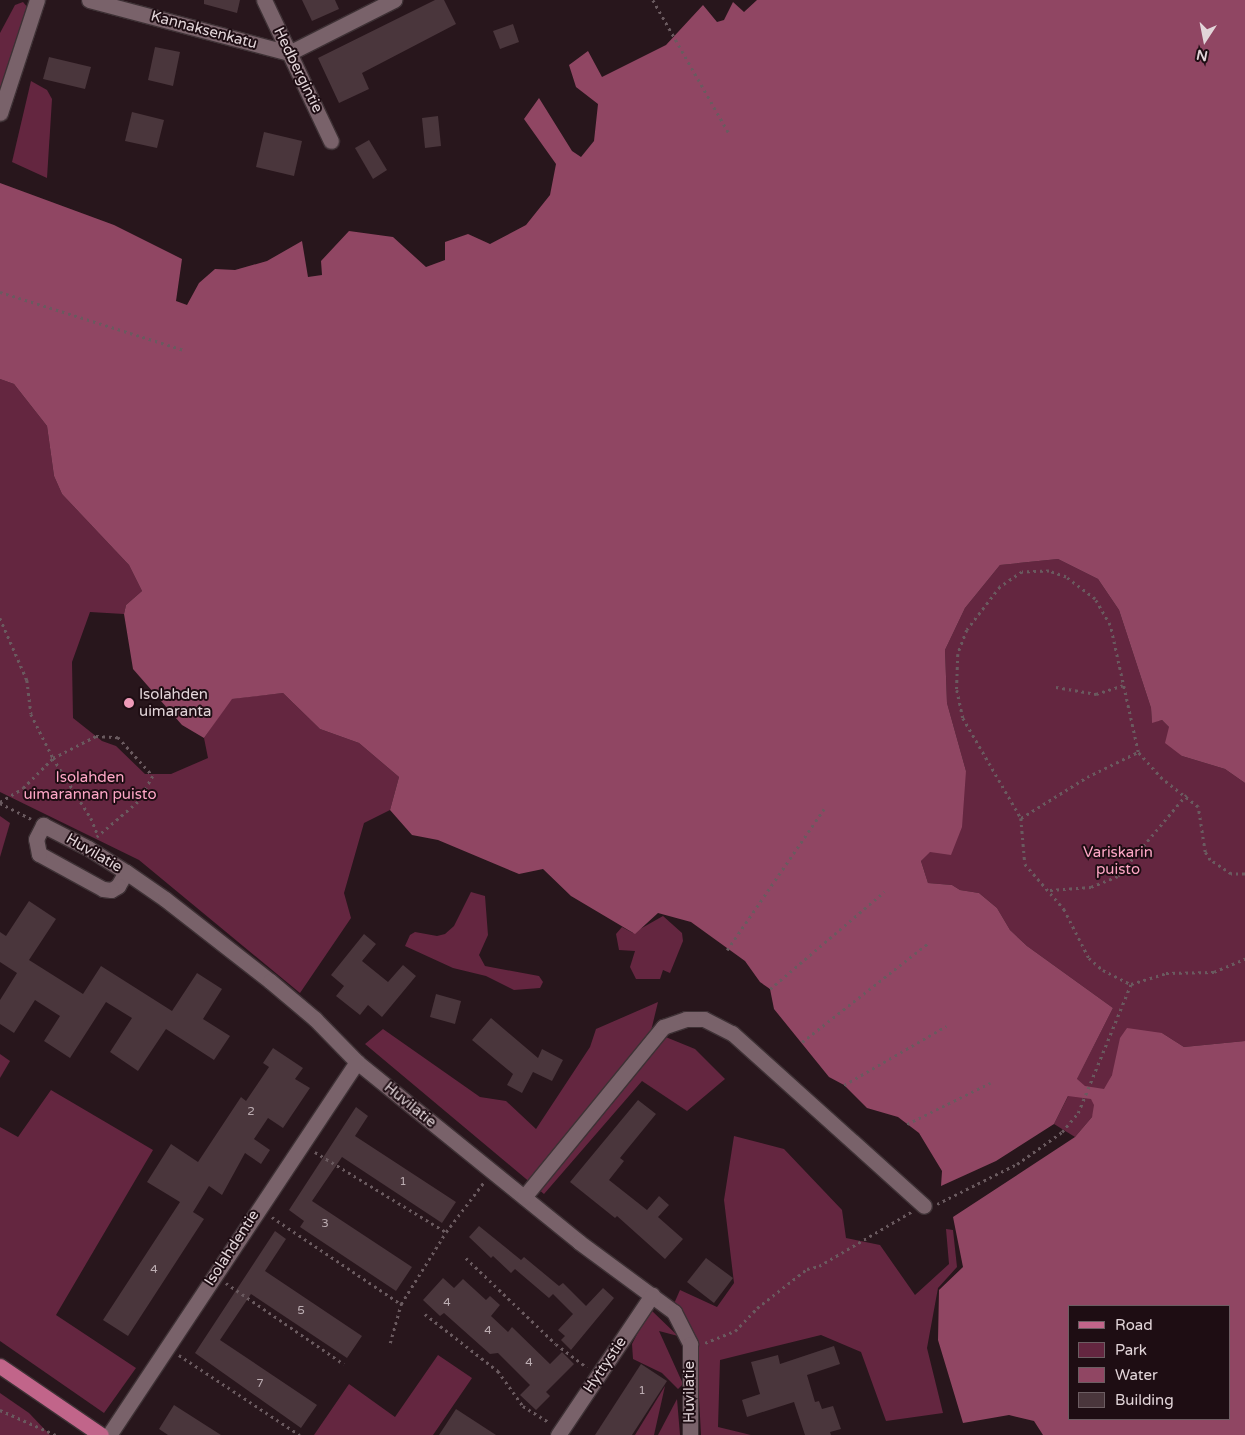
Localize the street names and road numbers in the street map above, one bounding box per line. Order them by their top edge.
street label: Kannaksenkatu [149,7,259,53]
street label: Hedbergintie [270,24,326,116]
street label: Huvilatie [63,830,125,876]
street label: Huvilatie [380,1079,440,1131]
street label: Isolahdentie [201,1207,263,1289]
street label: Hyttystie [580,1333,630,1397]
street label: Huvilatie [681,1361,699,1423]

